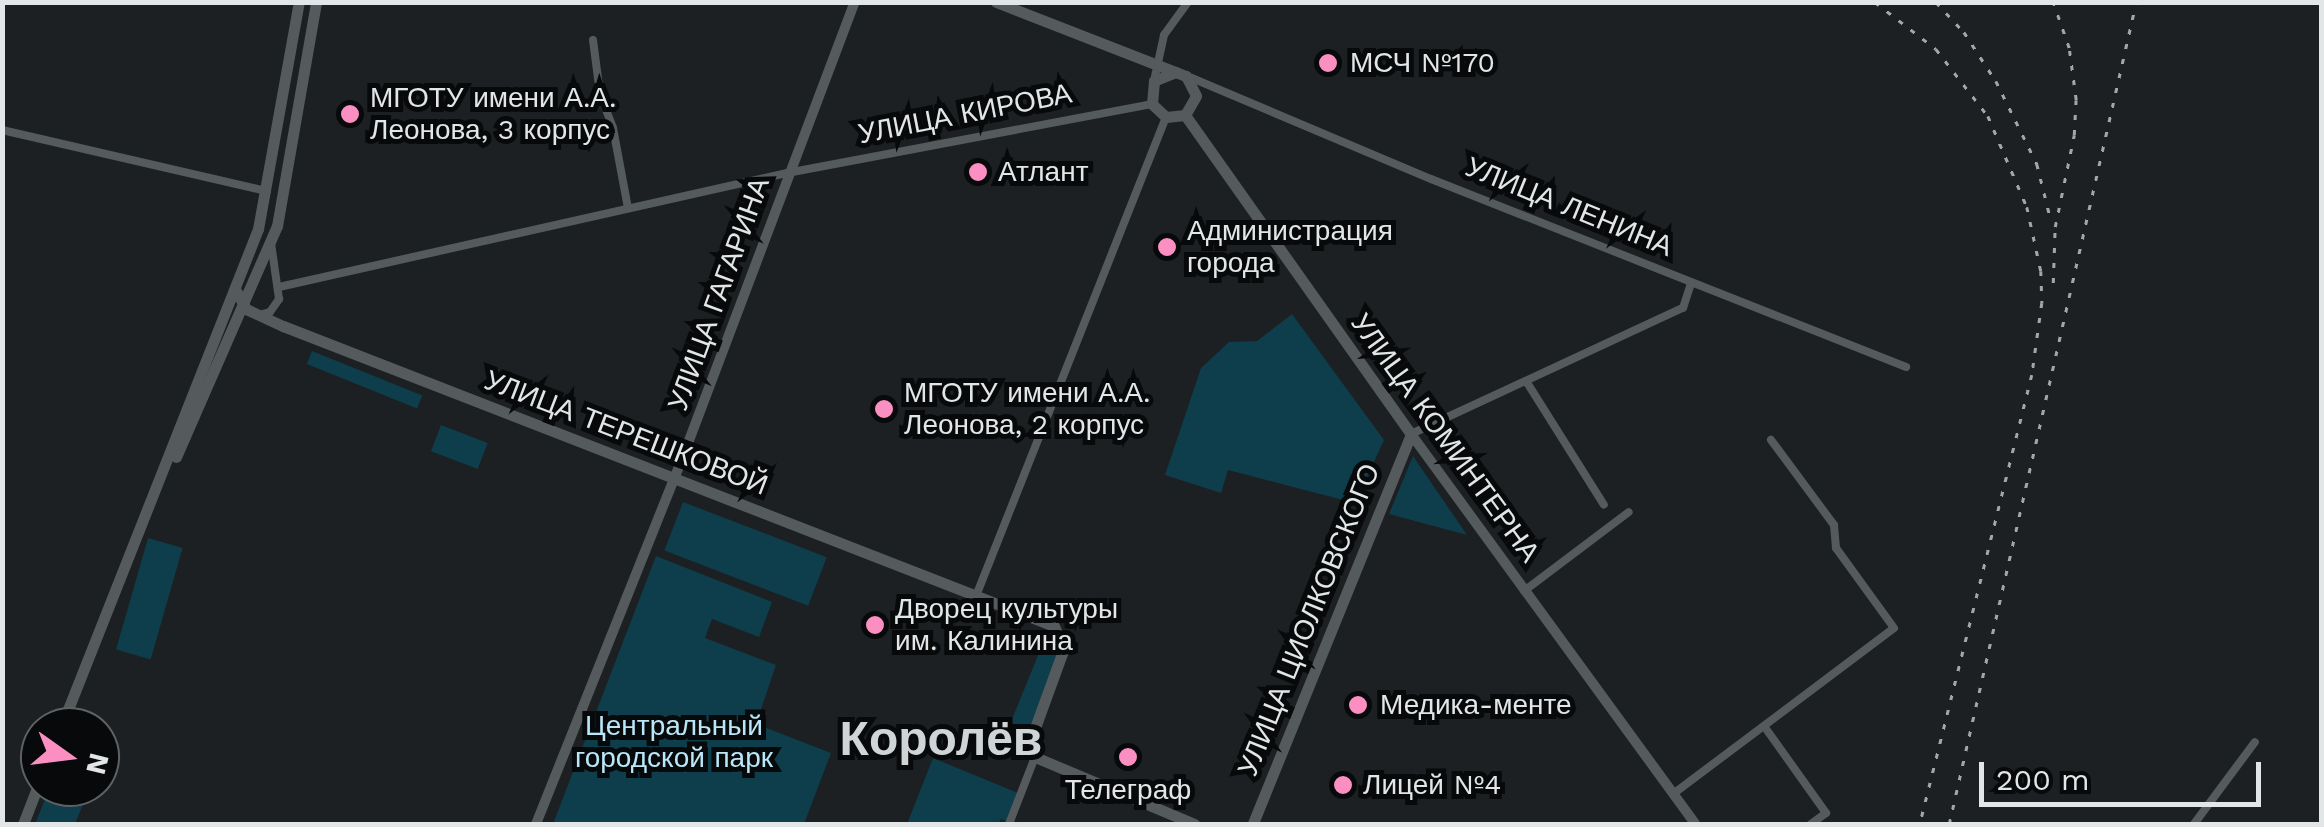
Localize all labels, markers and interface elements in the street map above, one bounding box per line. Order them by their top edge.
place label: МСЧ №170 [1350,46,1495,80]
marker: МСЧ №170 [1315,50,1341,76]
street label: УЛИЦА КИРОВА [855,77,1075,151]
place label: МГОТУ имени А.А. Леонова, 3 корпус [370,81,616,147]
marker: МГОТУ имени А.А. Леонова, 3 корпус [339,103,361,125]
street label: УЛИЦА ЛЕНИНА [1460,150,1678,264]
place label: Атлант [998,155,1088,189]
marker: Атлант [967,161,989,183]
street label: УЛИЦА ГАГАРИНА [661,173,777,415]
place label: Администрация города [1187,214,1393,280]
marker: Администрация города [1156,236,1178,258]
street label: УЛИЦА КОМИНТЕРНА [1344,307,1546,569]
street label: УЛИЦА ТЕРЕШКОВОЙ [480,363,772,503]
place label: МГОТУ имени А.А. Леонова, 2 корпус [904,376,1150,442]
marker: МГОТУ имени А.А. Леонова, 2 корпус [873,398,895,420]
street label: УЛИЦА ЦИОЛКОВСКОГО [1231,459,1387,781]
place label: Дворец культуры им. Калинина [895,592,1118,658]
marker: Дворец культуры им. Калинина [864,614,886,636]
place label: Медика-менте [1380,688,1572,722]
marker: Медика-менте [1345,692,1371,718]
north arrow [20,707,120,807]
park label: Центральный городской парк [575,709,773,775]
district label: Королёв [840,710,1042,768]
scale bar [1984,742,2266,804]
marker: Телеграф [1117,746,1139,768]
text: N [79,750,116,778]
text: 200 m [1996,762,2090,797]
place label: Лицей №4 [1363,768,1501,802]
place label: Телеграф [1065,773,1191,807]
marker: Лицей №4 [1332,774,1354,796]

